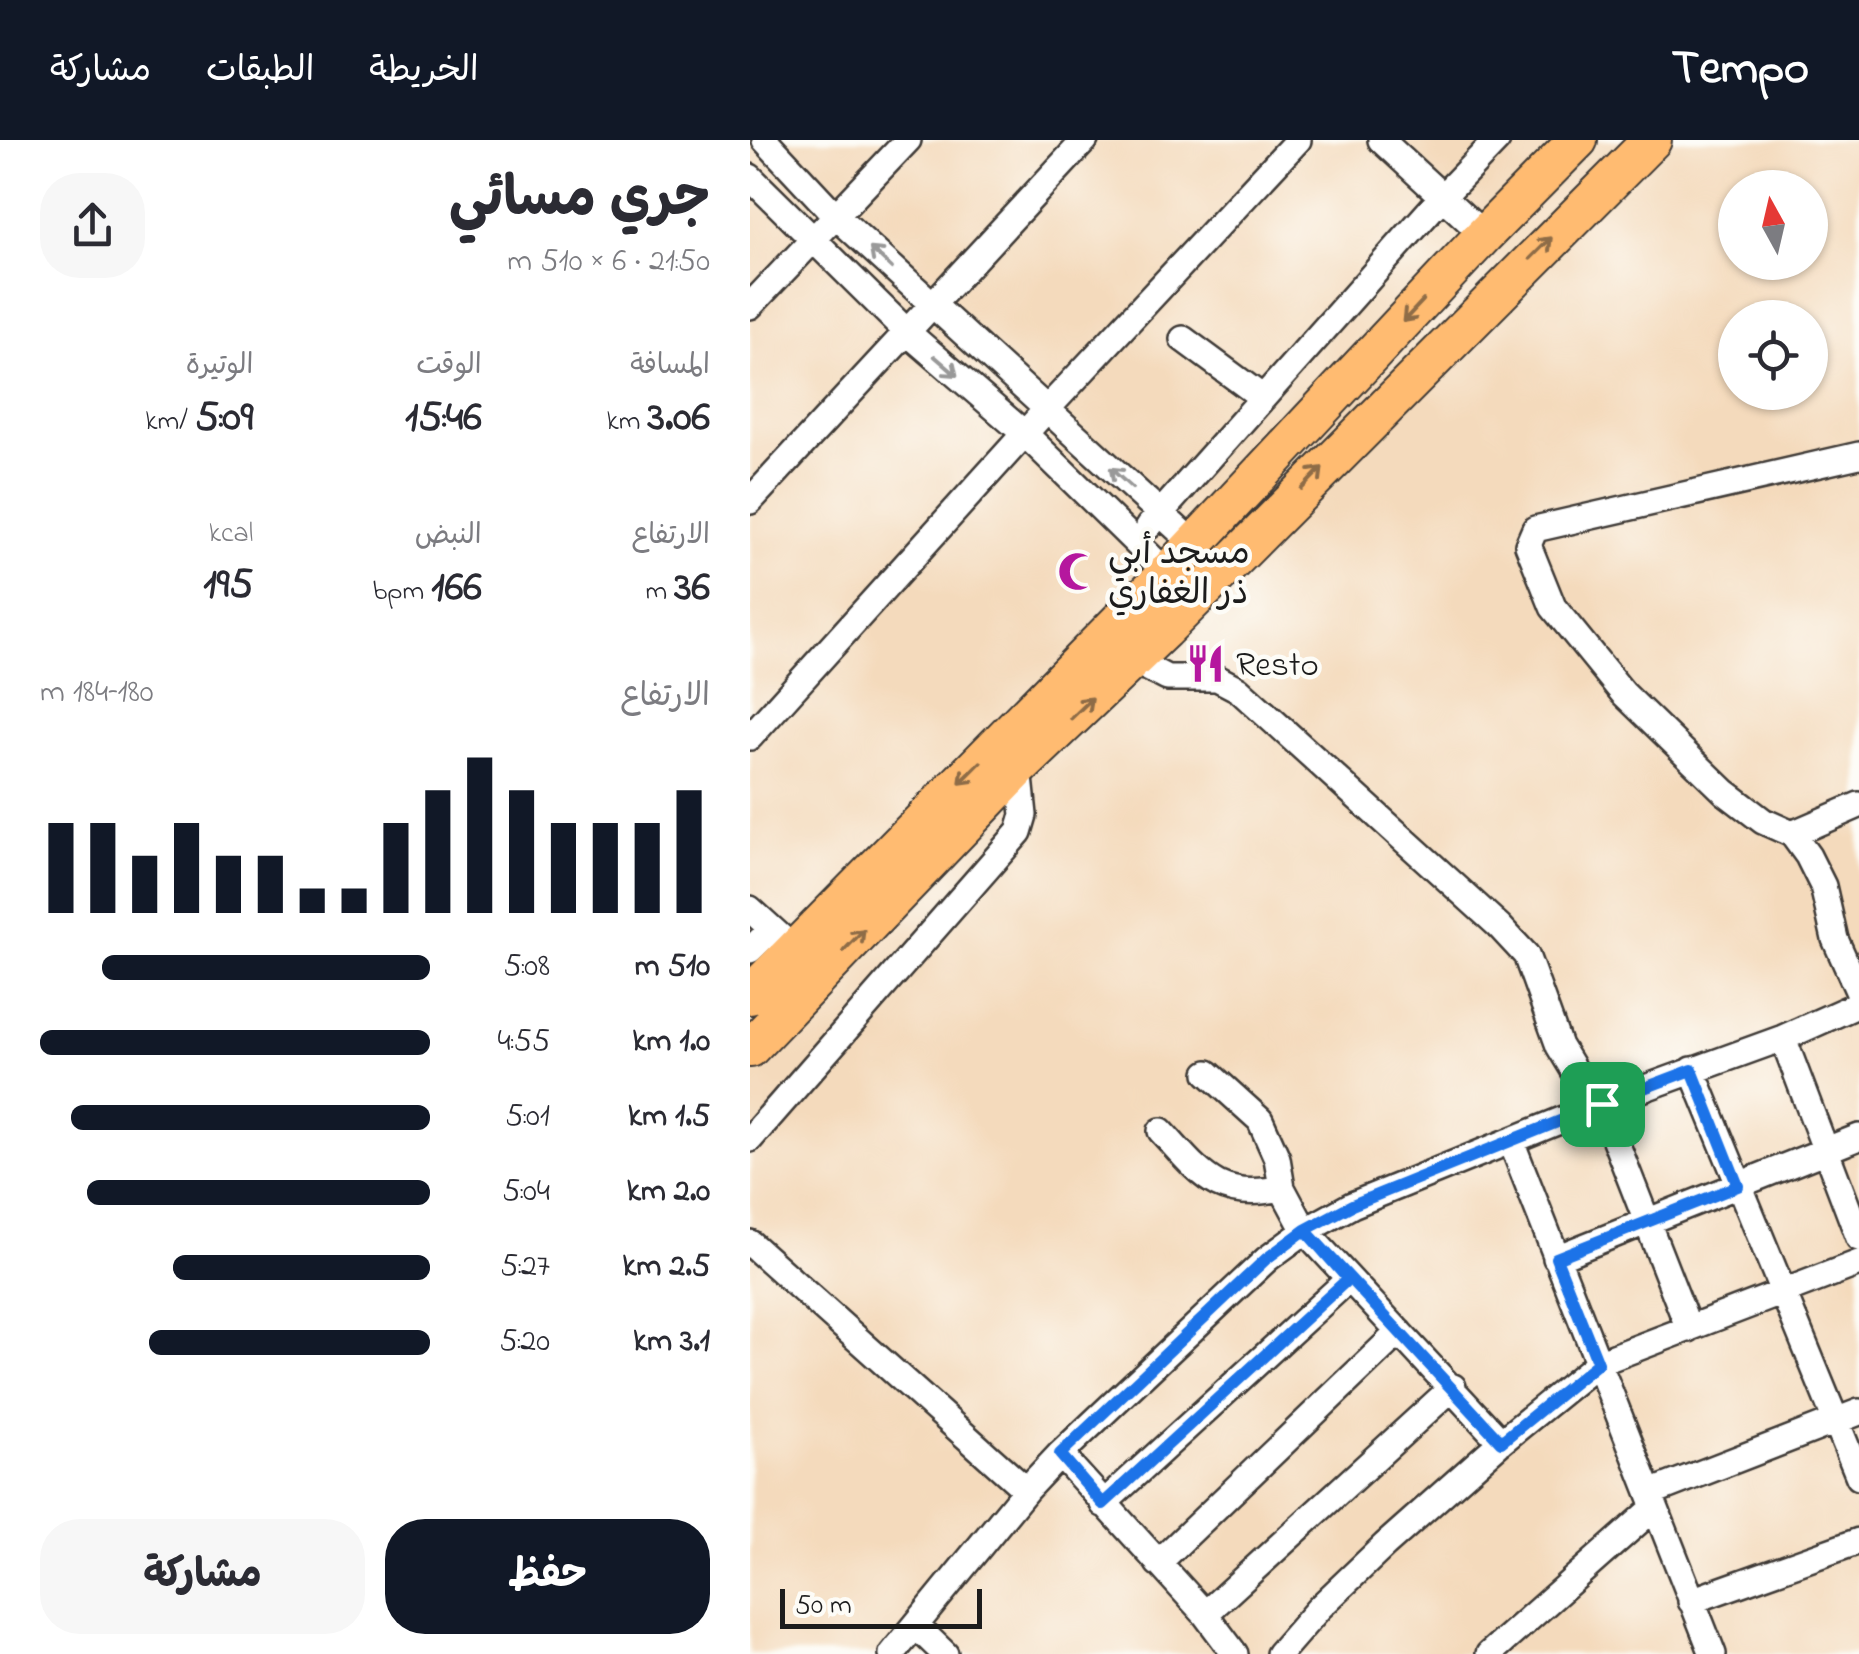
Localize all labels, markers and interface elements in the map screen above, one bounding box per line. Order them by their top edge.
text: Tempo [1672,35,1809,105]
text: مشاركة [50,46,151,97]
text: الطبقات [206,46,314,97]
text: الخريطة [369,46,479,97]
text: جري مسائي [449,161,710,241]
north arrow [1718,170,1828,280]
map controls [1718,170,1828,410]
button: share [40,173,145,278]
one-way arrow [1528,236,1553,261]
text: 21:50 · 6 × 510 m [507,239,710,286]
one-way arrow [870,246,894,270]
one-way arrow [1401,298,1425,322]
button: locate [1718,300,1828,410]
text: الوتيرة [186,346,253,387]
text: الوقت [416,346,482,387]
text: المسافة [630,346,710,387]
one-way arrow [933,355,959,377]
text: 5:09 [195,388,253,449]
text: 15:46 [405,388,482,449]
text: 3.06 [647,388,710,449]
text: /km [145,402,195,443]
text: km [606,402,647,443]
one-way arrow [1109,466,1133,490]
one-way arrow [1300,467,1324,491]
text: kcal [209,514,253,555]
text: النبض [415,516,482,557]
text: الارتفاع [631,516,710,557]
place label: مسجد أبي ذر الغفاري [1108,529,1250,620]
mosque icon: مسجد أبي ذر الغفاري [1057,550,1099,592]
text: 195 [203,555,253,616]
text: 166 [431,558,482,619]
text: 36 [674,558,710,619]
text: bpm [373,572,431,613]
text: m [645,572,674,613]
place label: Resto [1236,641,1319,692]
restaurant icon: Resto [1185,642,1227,684]
text: 180–184 m [40,670,153,717]
text: الارتفاع [620,674,710,721]
one-way arrow [1069,696,1093,720]
one-way arrow [958,760,982,784]
one-way arrow [842,928,866,952]
text: 5:08 [503,944,550,991]
text: 510 m [635,944,710,991]
text: 4:55 [497,1019,550,1066]
text: 1.0 km [633,1019,710,1066]
pin [1560,1062,1645,1147]
icon: arrive [1575,1077,1630,1132]
text: 5:01 [505,1094,550,1141]
text: 1.5 km [628,1094,710,1141]
text: 5:04 [502,1169,550,1216]
text: 2.0 km [627,1169,710,1216]
text: 5:27 [500,1244,550,1291]
text: 2.5 km [622,1244,710,1291]
text: 5:20 [499,1319,550,1366]
text: 3.1 km [633,1319,710,1366]
button: مشاركة [40,1519,365,1634]
button: حفظ [385,1519,710,1634]
scale bar [780,1584,982,1628]
text: 50 m [795,1586,852,1627]

